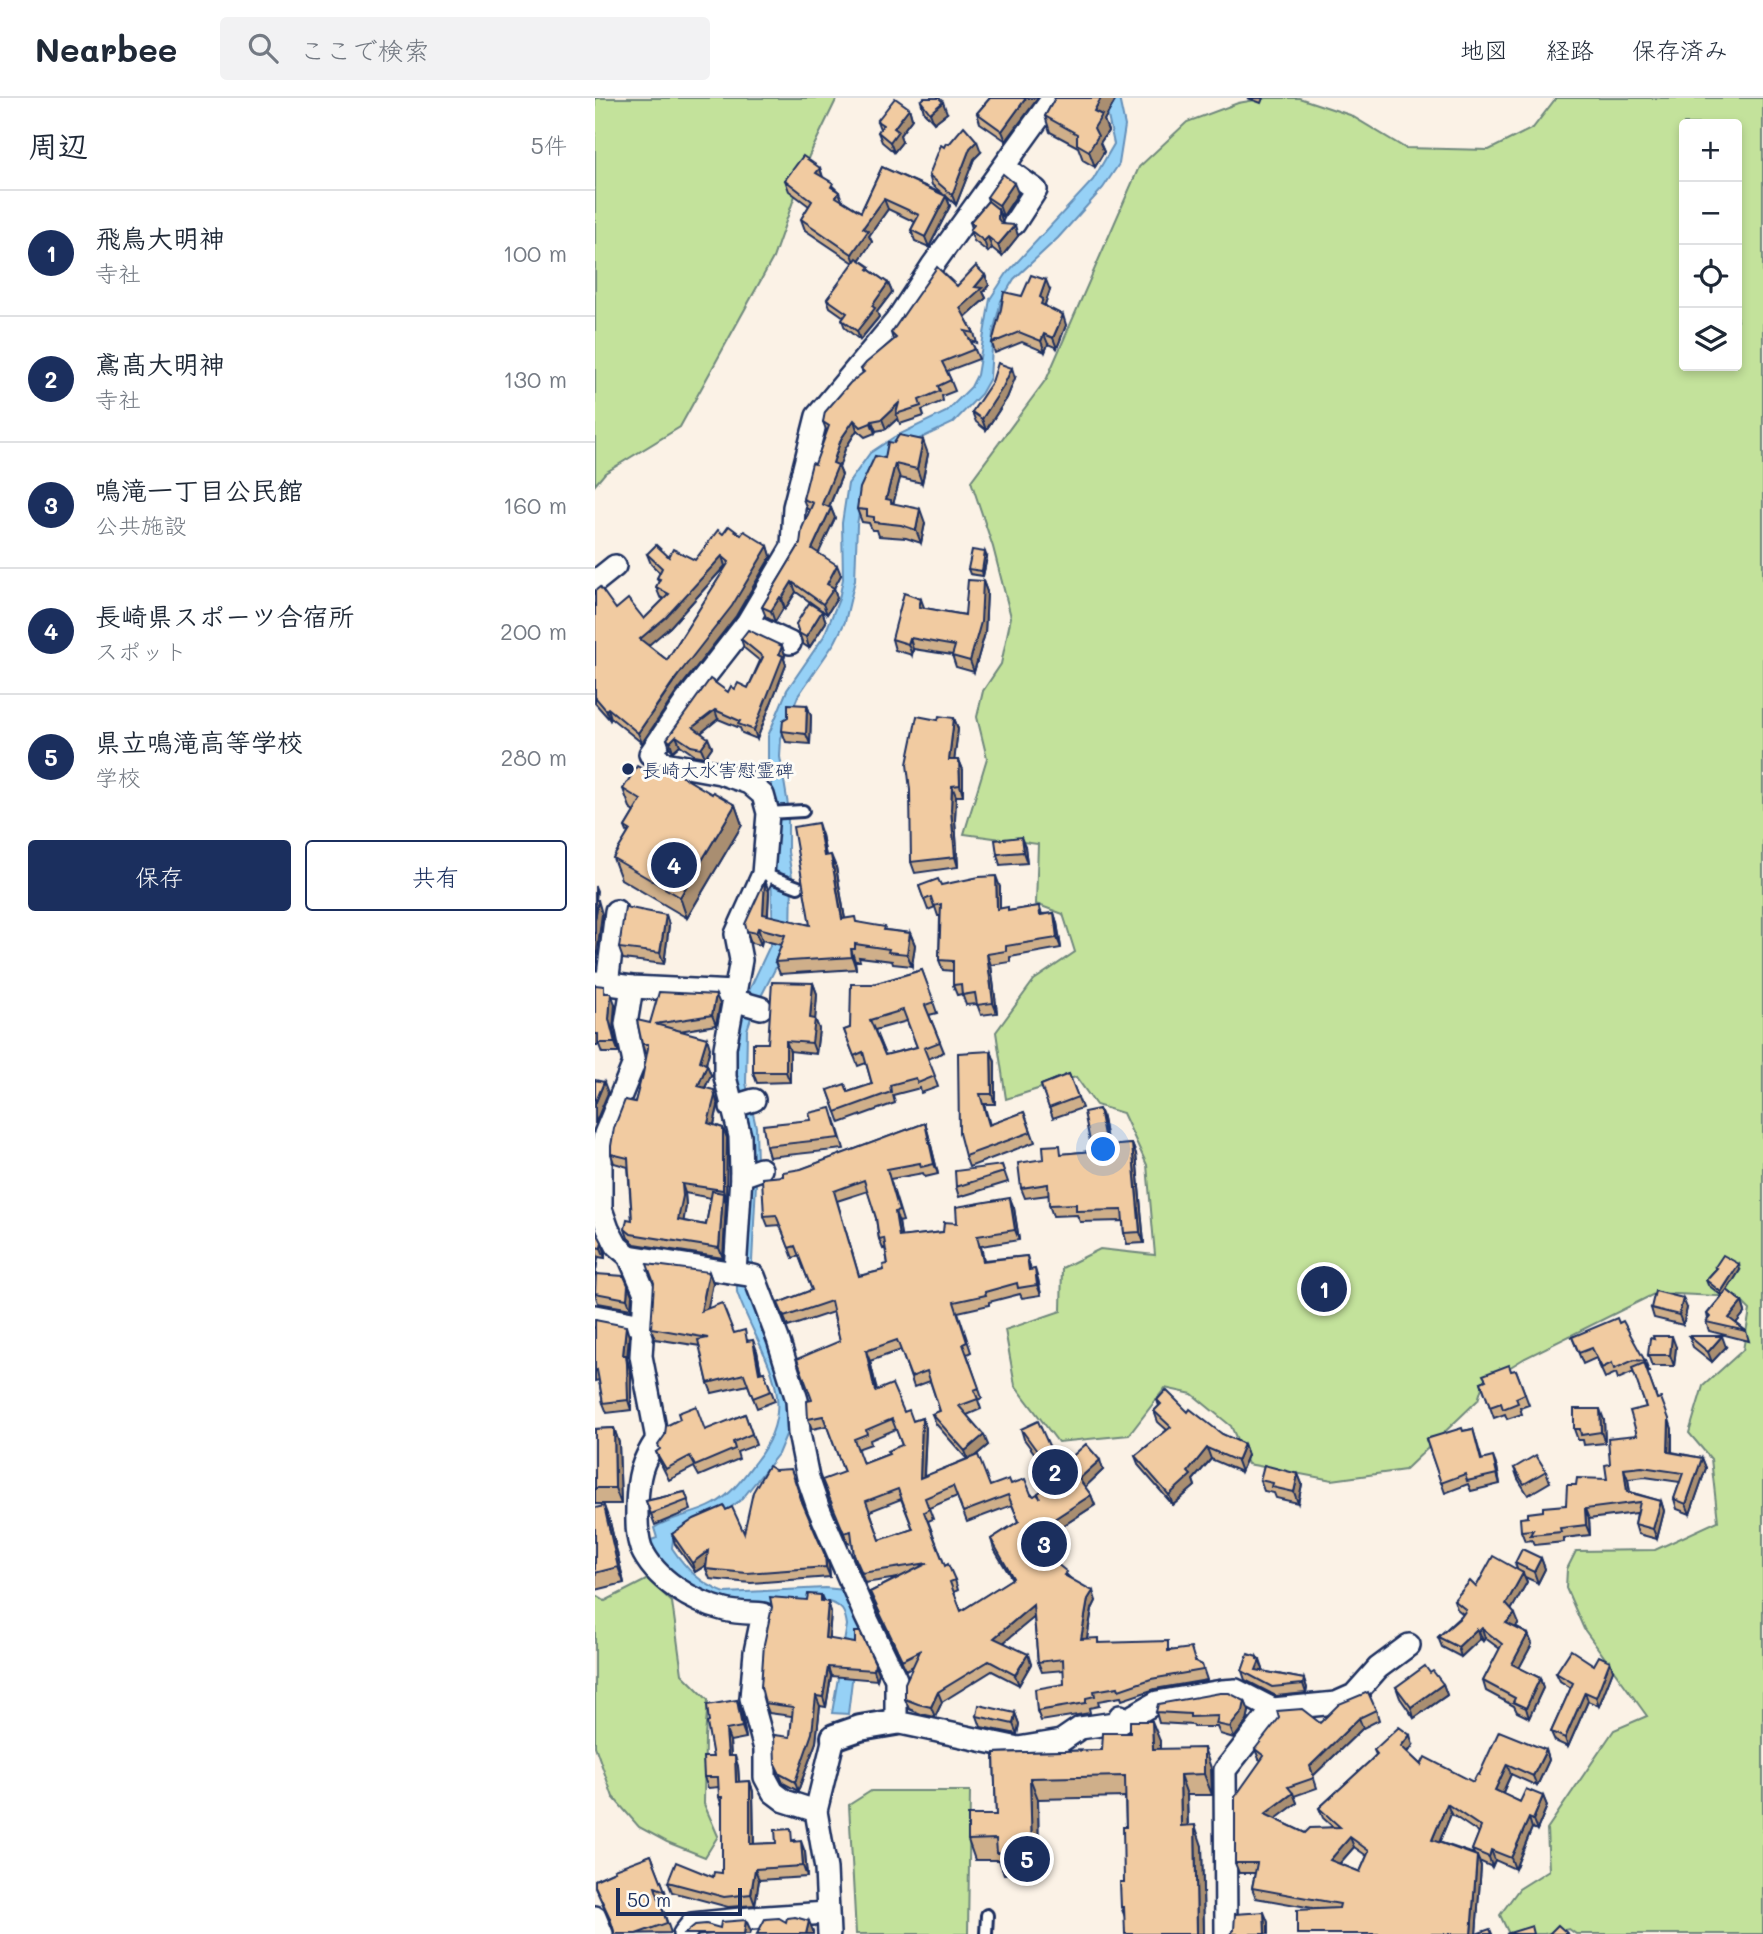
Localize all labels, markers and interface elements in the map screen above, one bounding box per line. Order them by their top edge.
search box [220,17,710,80]
text: Nearbee [35,27,178,70]
icon: search [244,29,282,67]
text: ここで検索 [300,33,430,67]
text: 地図 [1460,34,1508,65]
text: 経路 [1546,34,1594,65]
text: 保存済み [1632,34,1728,65]
map controls [1679,119,1742,371]
button: + [1679,119,1742,182]
text: 周辺 [28,125,88,165]
text: 5件 [531,130,567,160]
button: − [1679,182,1742,245]
text: 飛鳥大明神 [95,221,225,255]
text: 1 [46,238,56,268]
text: 100 m [503,238,567,268]
button: locate [1679,245,1742,308]
text: 寺社 [95,258,141,288]
button: layers [1679,308,1742,371]
text: 鳶髙大明神 [95,347,225,381]
text: 2 [45,364,57,394]
text: 130 m [503,364,567,394]
text: 寺社 [95,384,141,414]
text: 鳴滝一丁目公民館 [95,473,303,507]
text: 3 [44,490,58,520]
text: 160 m [503,490,567,520]
text: 公共施設 [95,510,187,540]
text: 長崎県スポーツ合宿所 [95,599,354,633]
text: 4 [44,616,58,646]
text: 200 m [500,616,567,646]
text: スポット [95,636,187,666]
text: 県立鳴滝高等学校 [95,725,303,759]
text: 5 [44,742,58,772]
text: 280 m [500,742,567,772]
place label: 長崎大水害慰霊碑 [642,757,794,782]
marker: 長崎大水害慰霊碑 [620,761,636,777]
text: 学校 [95,762,141,792]
pin: 4 [651,839,697,891]
button: 保存 [28,840,291,911]
button: 共有 [305,840,567,911]
your location [1086,1132,1120,1166]
pin: 1 [1301,1263,1347,1315]
pin: 2 [1032,1446,1078,1498]
pin: 3 [1021,1518,1067,1570]
pin: 5 [1004,1833,1050,1885]
scale bar [616,1885,742,1917]
text: 50 m [627,1887,671,1912]

